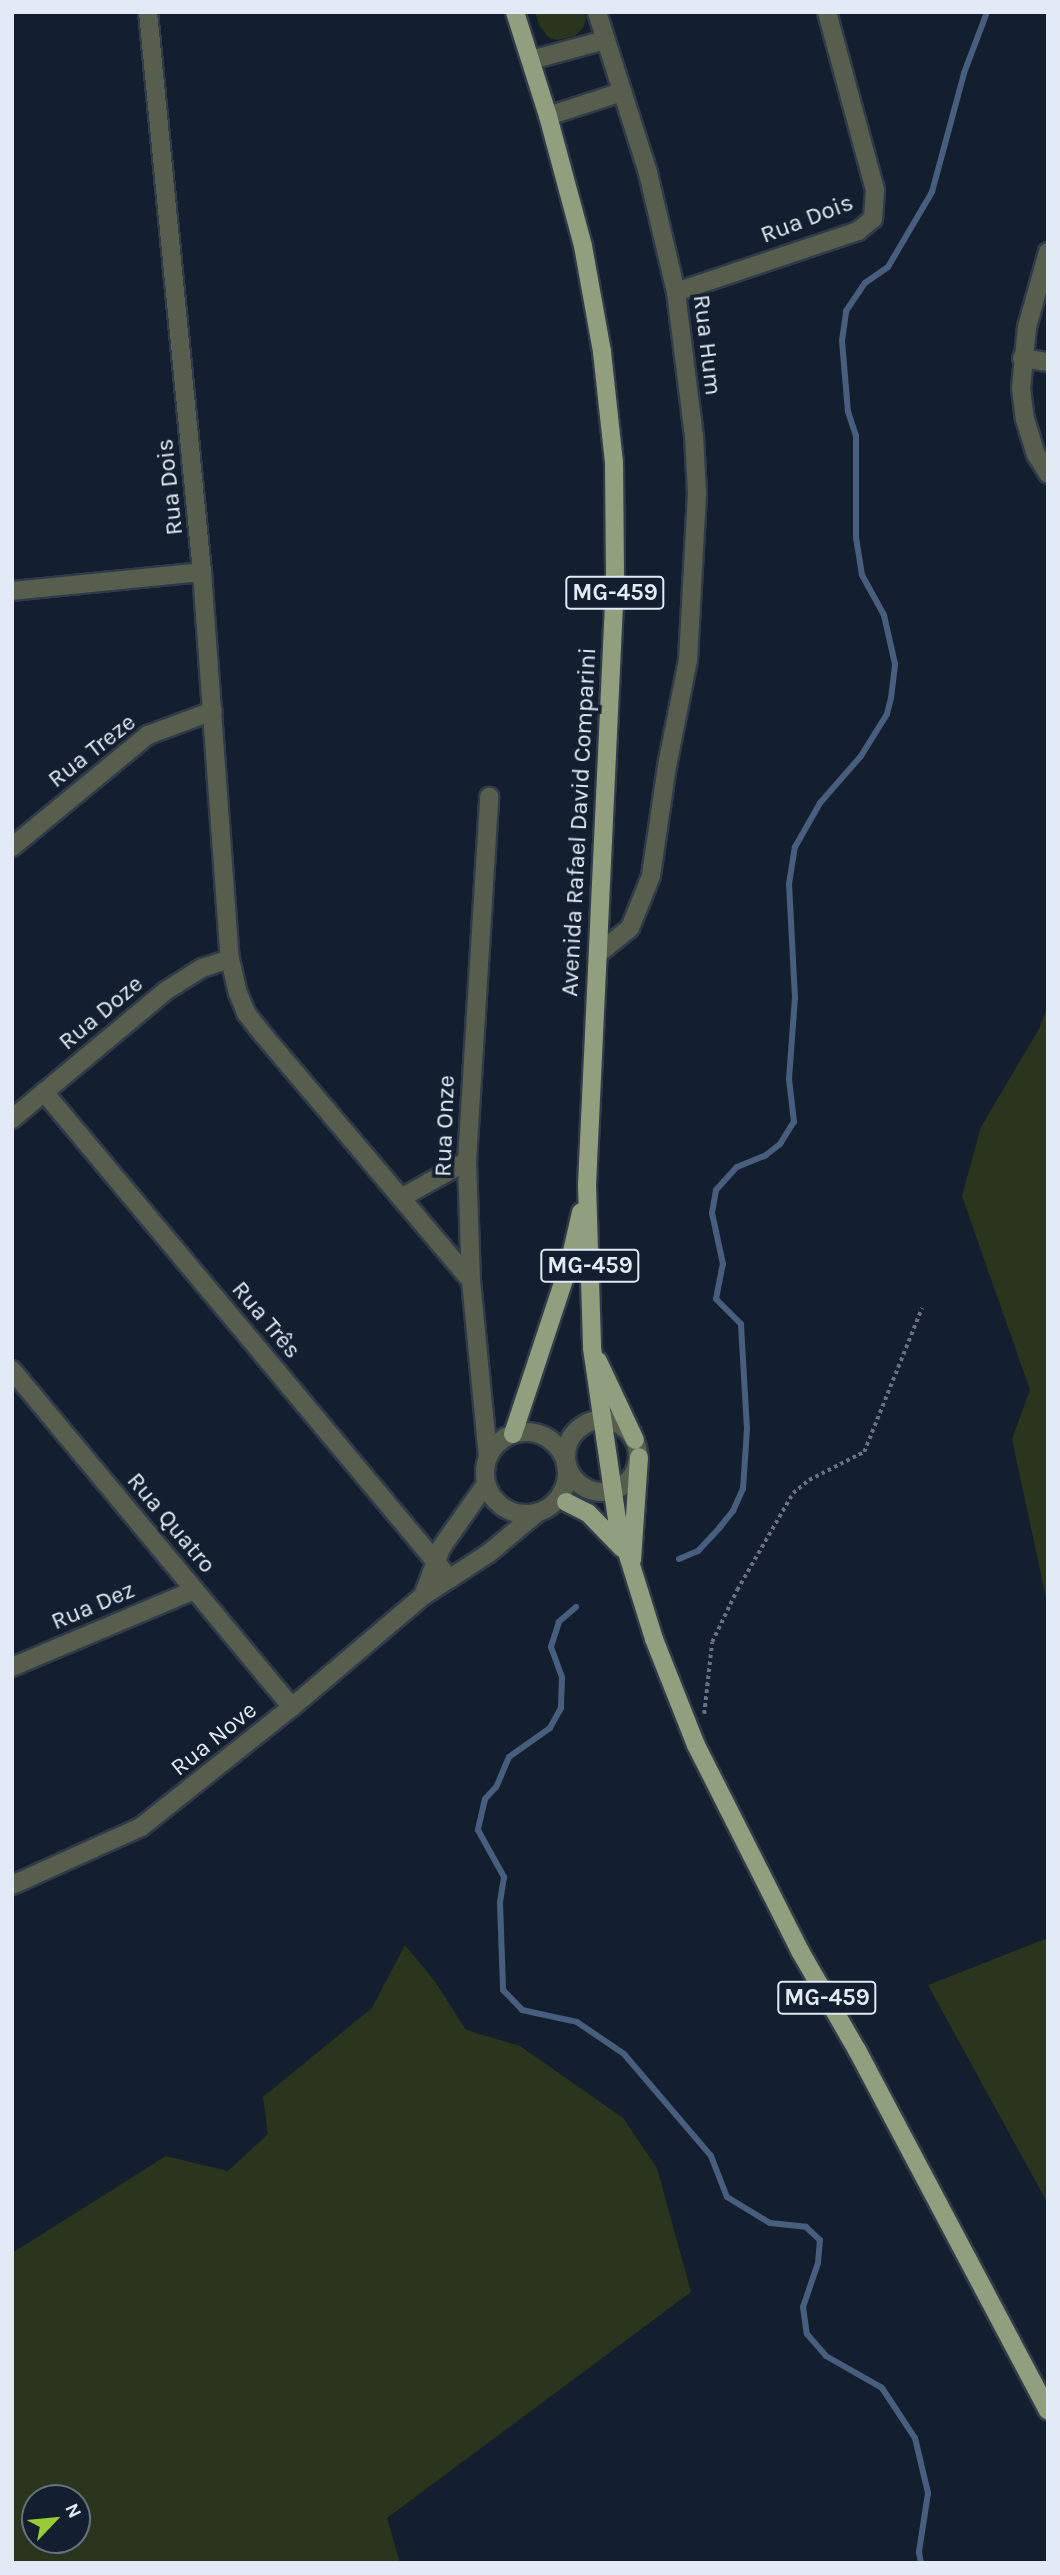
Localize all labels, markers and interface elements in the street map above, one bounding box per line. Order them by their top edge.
street label: Rua Dois [757,188,857,250]
street label: Rua Hum [687,293,727,397]
street label: Rua Dois [151,437,189,537]
road number: MG-459 [564,573,666,612]
street label: Avenida Rafael David Comparini [555,647,603,997]
street label: Rua Treze [43,708,141,794]
street label: Rua Doze [53,970,149,1056]
street label: Rua Onze [429,1075,461,1177]
road number: MG-459 [539,1246,641,1286]
street label: Rua Três [225,1275,307,1365]
street label: Rua Quatro [121,1467,221,1579]
street label: Rua Dez [47,1576,139,1636]
street label: Rua Nove [165,1696,263,1782]
road number: MG-459 [776,1979,878,2018]
north arrow [21,2484,91,2554]
text: N [60,2500,86,2522]

